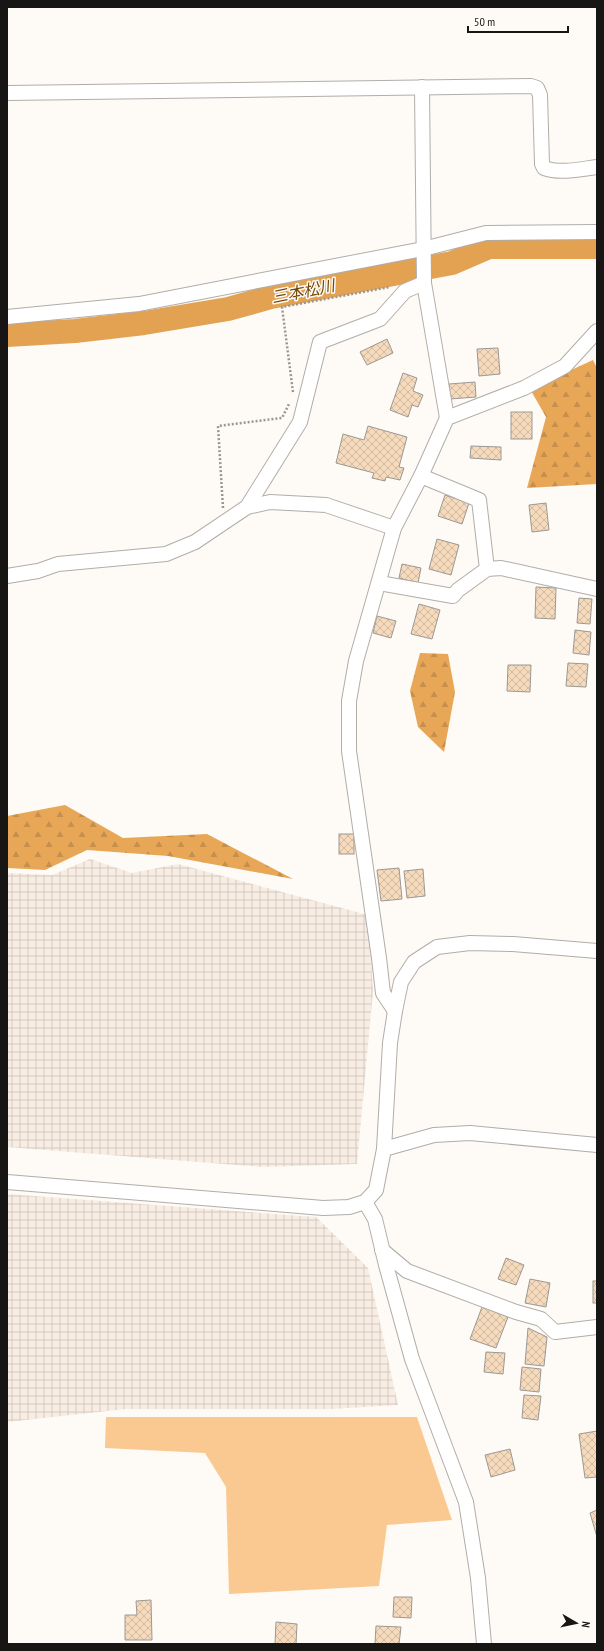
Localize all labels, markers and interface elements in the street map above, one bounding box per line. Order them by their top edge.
scale bar [468,8,568,34]
text: 50 m [474,14,495,29]
water label: 三本松川 [270,275,338,307]
north arrow [556,1603,596,1643]
text: N [578,1621,593,1629]

